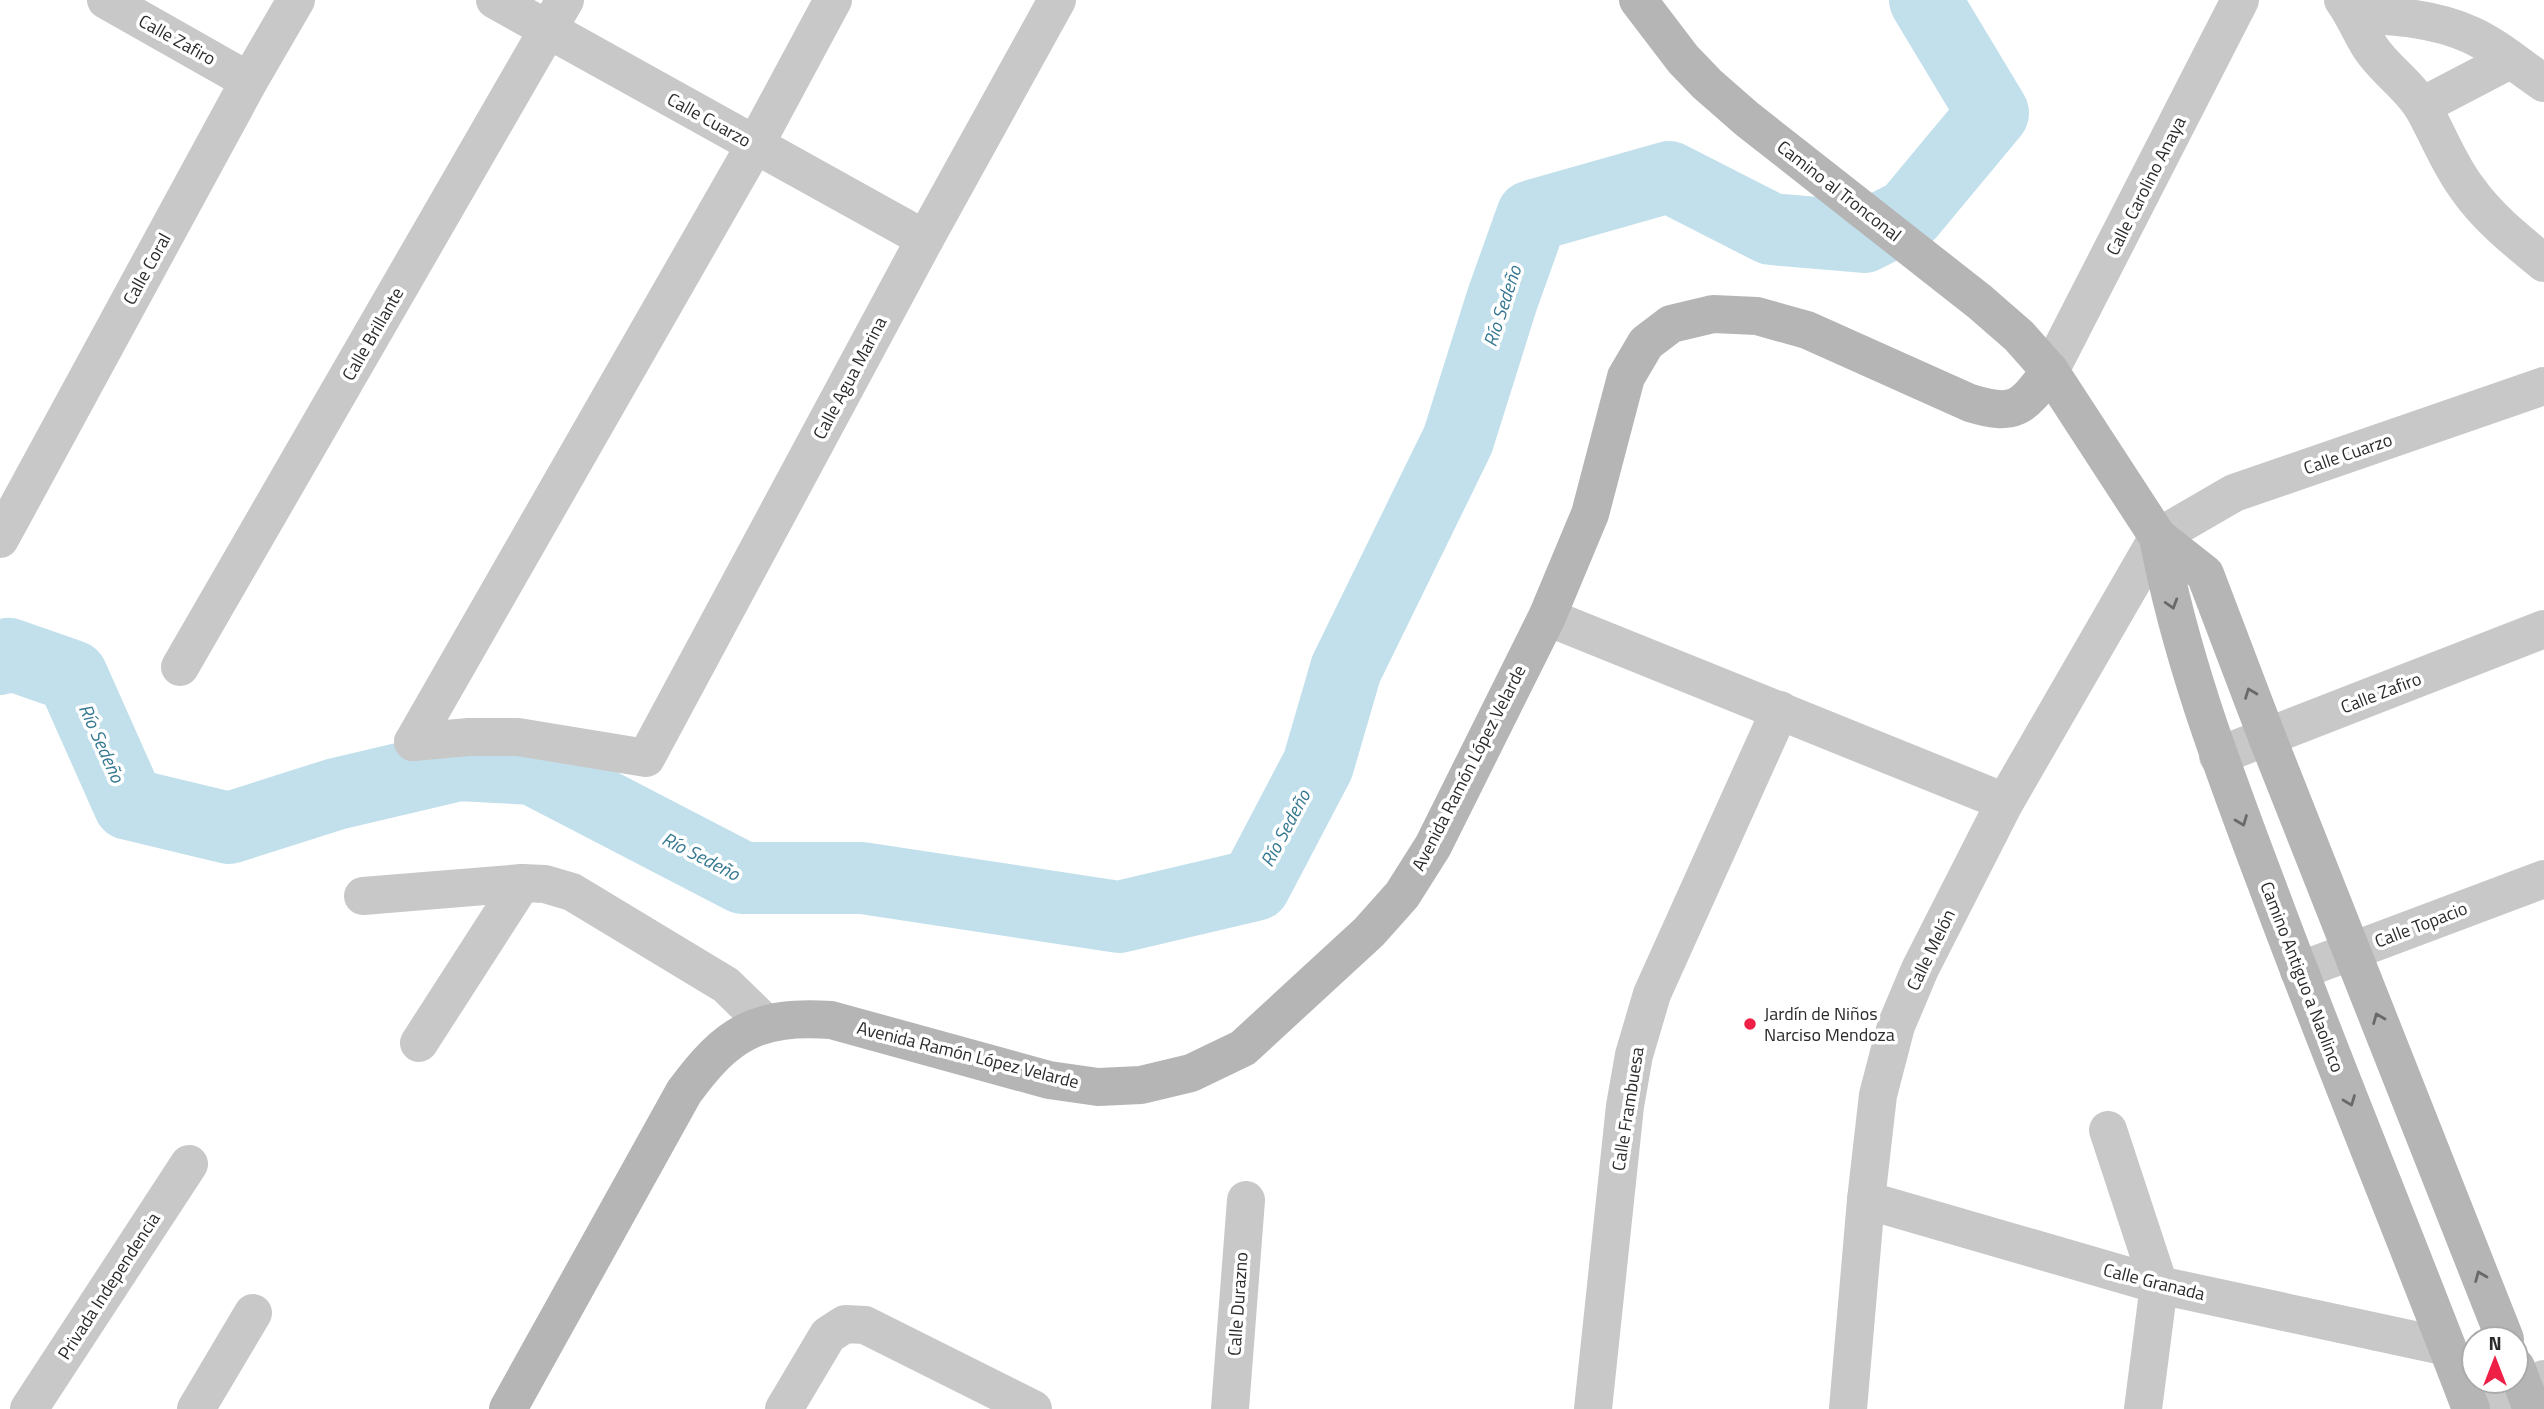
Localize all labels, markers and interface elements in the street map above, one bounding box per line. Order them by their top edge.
street label: Calle Zafiro [134,7,221,72]
street label: Calle Cuarzo [662,85,756,154]
street label: Calle Carolino Anaya [2099,112,2192,260]
street label: Camino al Tronconal [1771,133,1907,248]
street label: Calle Coral [116,228,177,310]
water label: Río Sedeño [1475,261,1528,350]
street label: Calle Brillante [335,282,410,385]
street label: Calle Agua Marina [806,312,893,444]
street label: Calle Cuarzo [2300,426,2396,481]
one-way arrow [2164,598,2179,610]
street label: Avenida Ramón López Velarde [1405,660,1532,875]
street label: Calle Zafiro [2337,665,2425,720]
one-way arrow [2244,687,2258,699]
water label: Río Sedeño [72,699,133,787]
water label: Río Sedeño [1252,784,1317,871]
one-way arrow [2234,814,2248,826]
water label: Río Sedeño [657,824,746,888]
street label: Camino Antiguo a Naolinco [2254,877,2351,1076]
street label: Calle Topacio [2371,894,2471,955]
street label: Calle Melón [1899,904,1962,995]
place label: Jardín de Niños Narciso Mendoza [1764,1000,1895,1048]
one-way arrow [2372,1013,2386,1025]
street label: Avenida Ramón López Velarde [854,1014,1082,1095]
marker: Jardín de Niños Narciso Mendoza [1742,1016,1758,1032]
street label: Calle Frambuesa [1604,1045,1651,1173]
one-way arrow [2342,1095,2356,1107]
street label: Privada Independencia [51,1207,166,1365]
street label: Calle Durazno [1220,1251,1255,1357]
street label: Calle Granada [2101,1256,2208,1307]
one-way arrow [2474,1270,2488,1282]
north arrow [2460,1325,2530,1395]
text: N [2488,1328,2502,1357]

